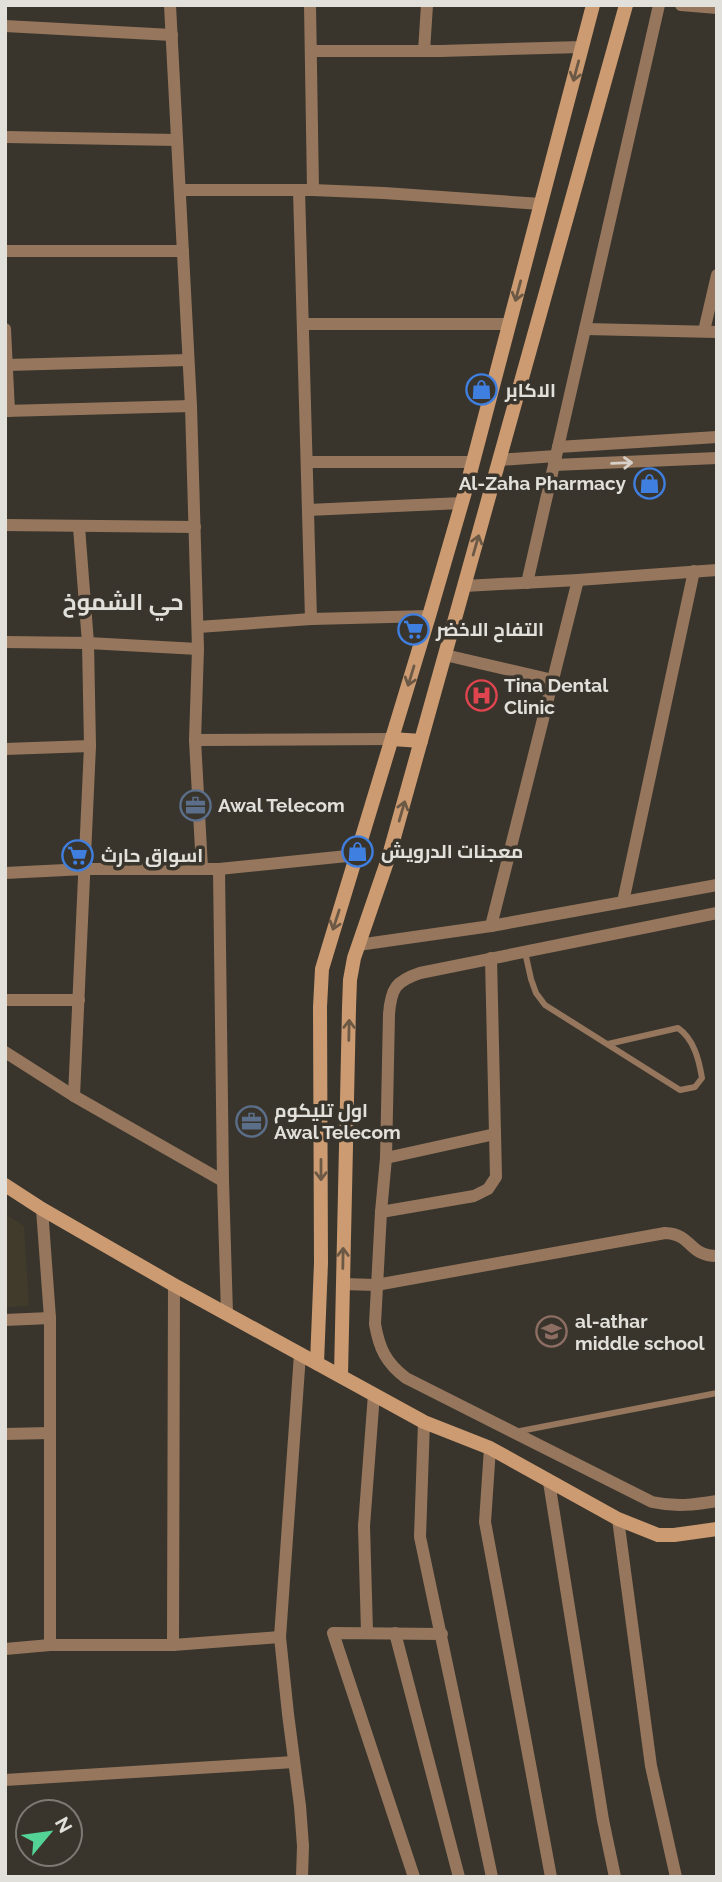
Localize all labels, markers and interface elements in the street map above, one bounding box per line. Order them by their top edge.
one-way arrow [569,59,582,82]
one-way arrow [511,279,524,302]
shop icon: الاكابر [465,373,499,407]
place label: الاكابر [504,379,556,402]
one-way arrow [611,456,634,469]
shop icon: Al-Zaha Pharmacy [632,466,666,500]
place label: Al-Zaha Pharmacy [459,472,627,494]
one-way arrow [470,534,483,556]
district label: حي الشموخ [63,588,183,621]
supermarket icon: التفاح الاخضر [396,612,430,646]
place label: التفاح الاخضر [435,618,544,643]
one-way arrow [404,664,417,686]
place label: Tina Dental Clinic [504,674,609,718]
hospital icon: Tina Dental Clinic [464,679,498,713]
office icon: Awal Telecom [178,788,212,822]
place label: Awal Telecom [218,794,345,816]
one-way arrow [396,800,409,822]
shop icon: معجنات الدرويش [341,834,375,868]
supermarket icon: اسواق حارث [61,838,95,872]
place label: معجنات الدرويش [381,840,523,863]
place label: اسواق حارث [101,844,203,867]
one-way arrow [329,909,342,931]
one-way arrow [342,1019,355,1042]
place label: اول تليكوم Awal Telecom [274,1099,401,1143]
office icon: اول تليكوم Awal Telecom [234,1104,268,1138]
one-way arrow [314,1158,328,1181]
one-way arrow [337,1247,350,1270]
place label: al-athar middle school [575,1310,706,1354]
school or university icon: al-athar middle school [535,1315,569,1349]
north arrow [14,1798,84,1868]
text: N [51,1813,77,1836]

